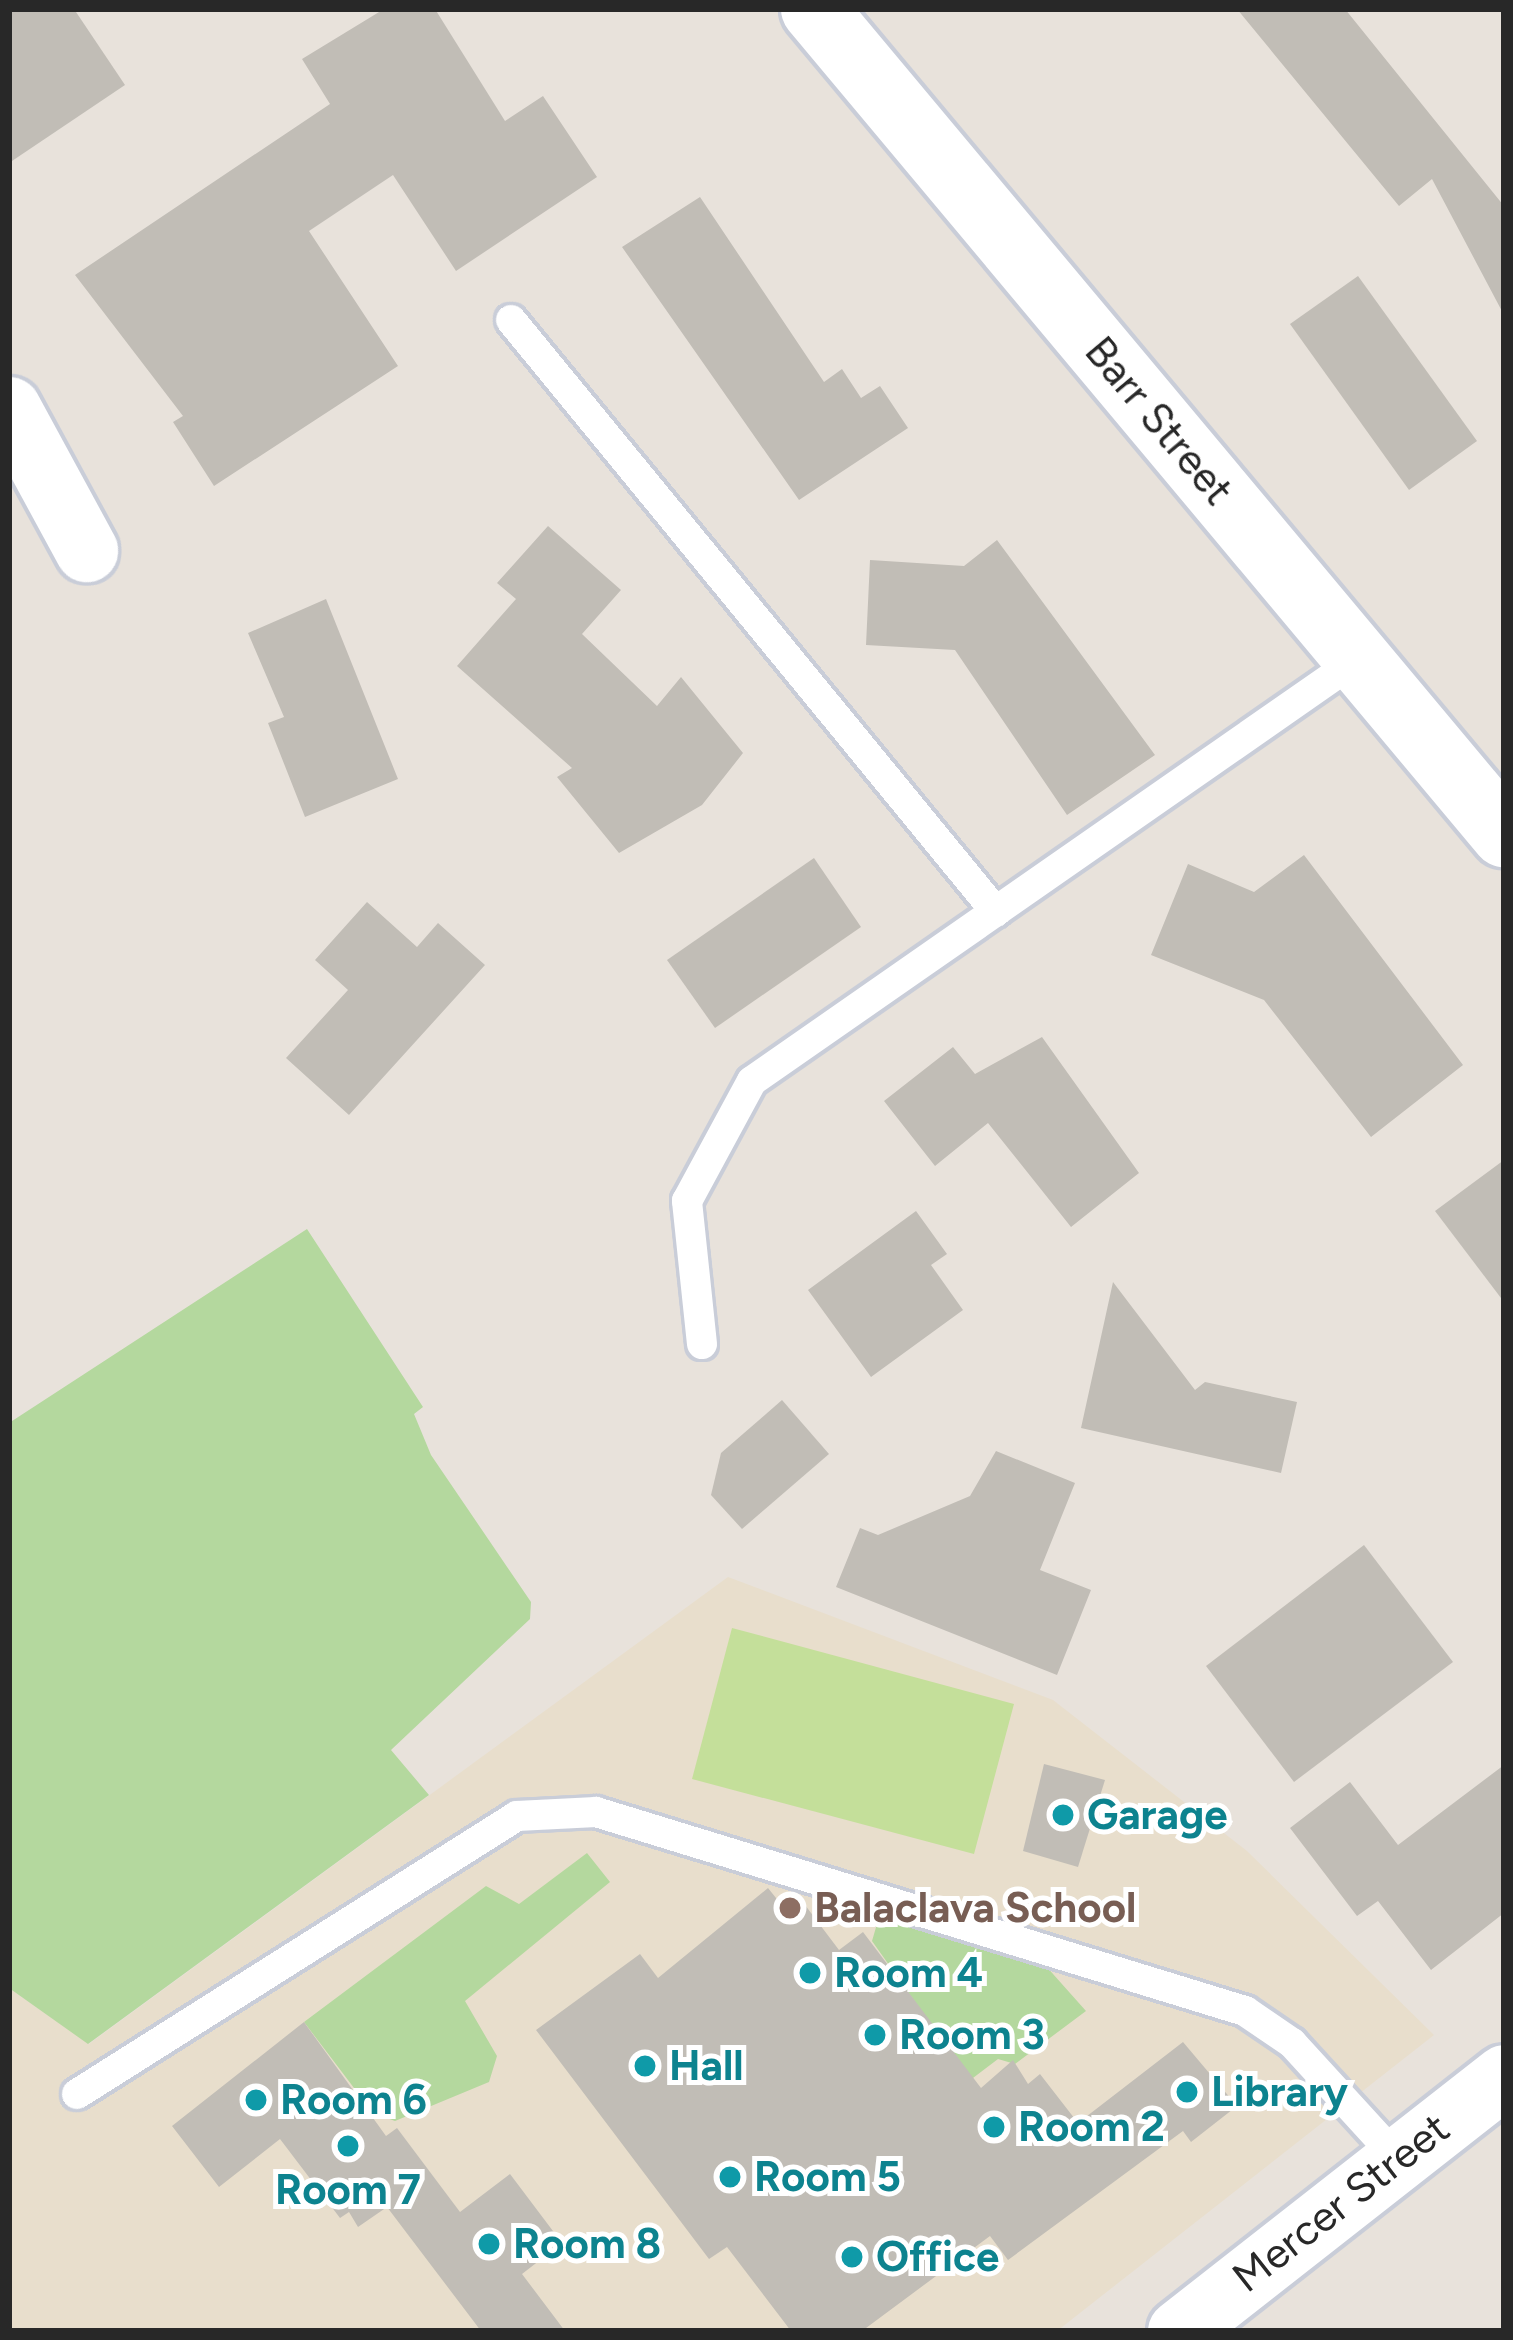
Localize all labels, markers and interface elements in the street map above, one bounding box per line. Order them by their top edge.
street label: Barr Street [1074,327,1244,515]
place label: Garage [1087,1790,1227,1840]
marker: Garage [1050,1802,1076,1828]
place label: Balaclava School [814,1883,1136,1933]
marker: Balaclava School [777,1895,803,1921]
place label: Room 4 [834,1948,983,1998]
marker: Room 4 [797,1960,823,1986]
place label: Room 3 [899,2010,1045,2060]
marker: Room 3 [862,2022,888,2048]
place label: Hall [669,2041,744,2091]
marker: Hall [632,2053,658,2079]
place label: Library [1211,2067,1348,2117]
place label: Room 6 [280,2075,427,2125]
marker: Library [1174,2079,1200,2105]
marker: Room 6 [243,2087,269,2113]
place label: Room 2 [1018,2102,1165,2152]
street label: Mercer Street [1223,2103,1459,2303]
marker: Room 2 [981,2114,1007,2140]
marker: Room 7 [335,2133,361,2159]
place label: Room 5 [754,2152,901,2202]
marker: Room 5 [717,2164,743,2190]
place label: Room 7 [275,2165,421,2215]
place label: Room 8 [513,2219,661,2269]
marker: Room 8 [476,2231,502,2257]
place label: Office [876,2232,999,2282]
marker: Office [839,2244,865,2270]

